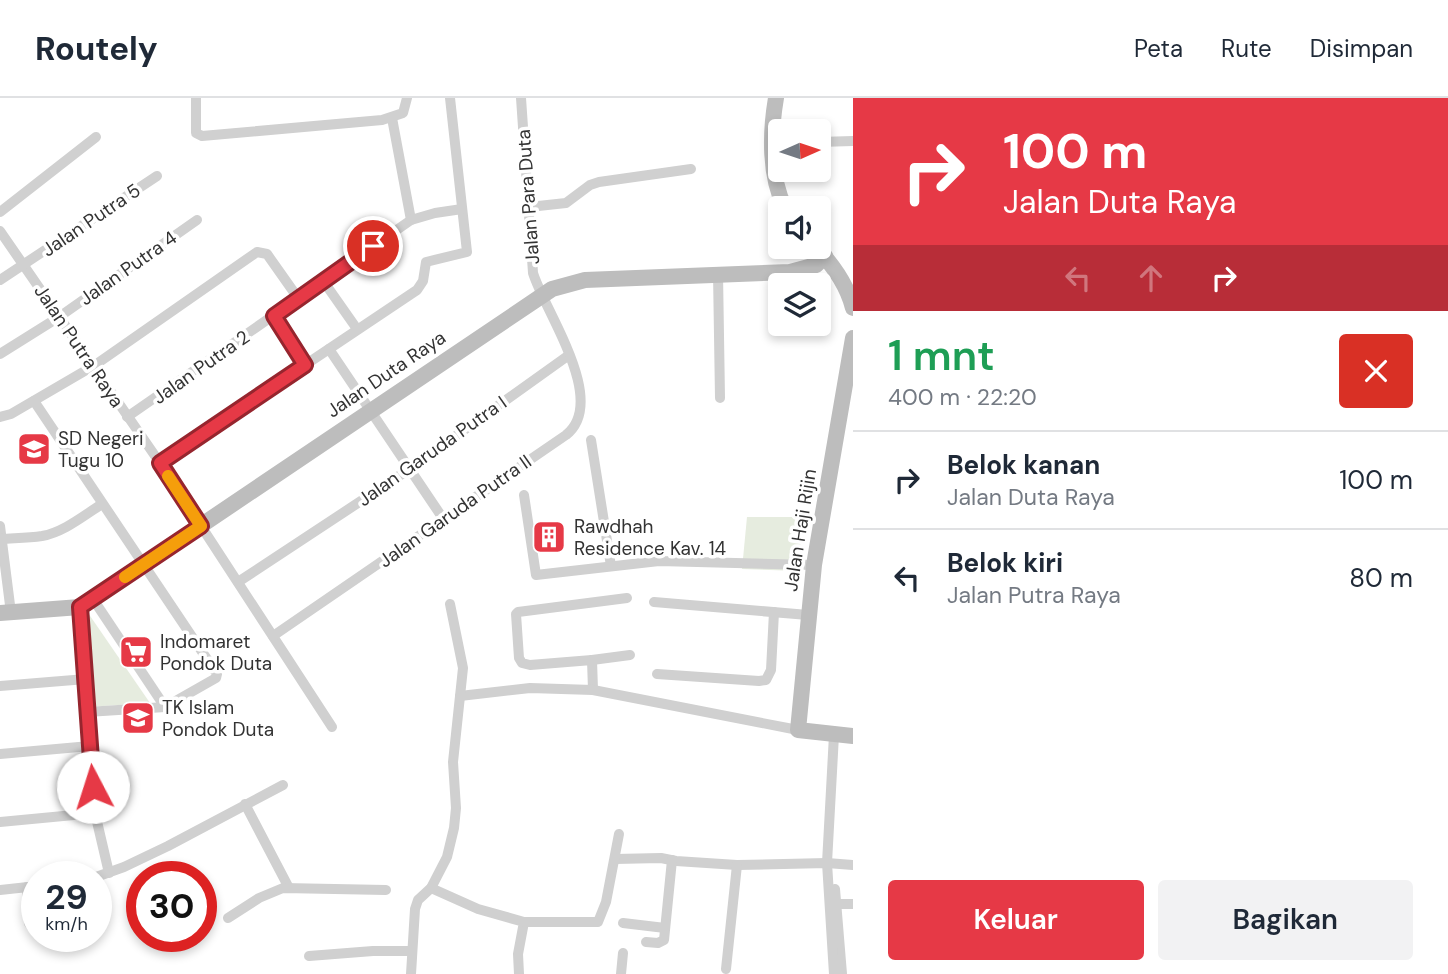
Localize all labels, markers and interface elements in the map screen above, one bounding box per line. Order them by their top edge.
text: Routely [35,27,158,70]
text: Peta [1134,33,1183,64]
text: Rute [1221,33,1272,64]
text: Disimpan [1310,33,1413,64]
north arrow [768,119,831,182]
map controls [768,119,831,336]
text: 100 m [1003,119,1147,183]
icon: right [888,126,979,217]
street label: Jalan Para Duta [511,129,545,265]
street label: Jalan Putra 5 [37,178,145,262]
text: Jalan Duta Raya [1003,181,1236,223]
button: sound [768,196,831,259]
pin [343,216,403,276]
street label: Jalan Putra 4 [74,225,182,311]
icon: arrive [354,227,392,265]
icon: left [1059,259,1097,297]
icon: ahead [1132,259,1170,297]
icon: right [1205,259,1243,297]
button: layers [768,273,831,336]
street label: Jalan Putra Raya [29,280,129,412]
street label: Jalan Putra 2 [148,324,255,410]
street label: Jalan Duta Raya [322,325,450,423]
text: 1 mnt [888,328,995,383]
button: close [1339,334,1413,408]
text: 400 m · 22:20 [888,382,1037,412]
street label: Jalan Garuda Putra I [353,390,511,512]
place label: SD Negeri Tugu 10 [58,426,144,473]
school or university icon: SD Negeri Tugu 10 [15,430,53,468]
text: Belok kanan [947,448,1100,482]
street label: Jalan Garuda Putra II [374,449,536,573]
icon: right [888,461,926,499]
text: 100 m [1339,463,1413,497]
street label: Jalan Haji Rijin [778,467,822,593]
text: Jalan Duta Raya [947,482,1115,512]
place label: Rawdhah Residence Kav. 14 [574,514,726,561]
building icon: Rawdhah Residence Kav. 14 [530,518,568,556]
text: Belok kiri [947,546,1063,580]
icon: left [888,559,926,597]
text: 80 m [1349,561,1413,595]
text: Jalan Putra Raya [947,580,1121,610]
place label: Indomaret Pondok Duta [160,629,272,676]
supermarket icon: Indomaret Pondok Duta [117,633,155,671]
place label: TK Islam Pondok Duta [162,695,274,742]
school or university icon: TK Islam Pondok Duta [119,699,157,737]
position arrow [56,750,130,824]
speed limit sign: 30 [126,861,217,952]
text: 29 [45,874,88,920]
button: Keluar [888,880,1144,960]
button: Bagikan [1158,880,1413,960]
text: km/h [45,912,88,936]

